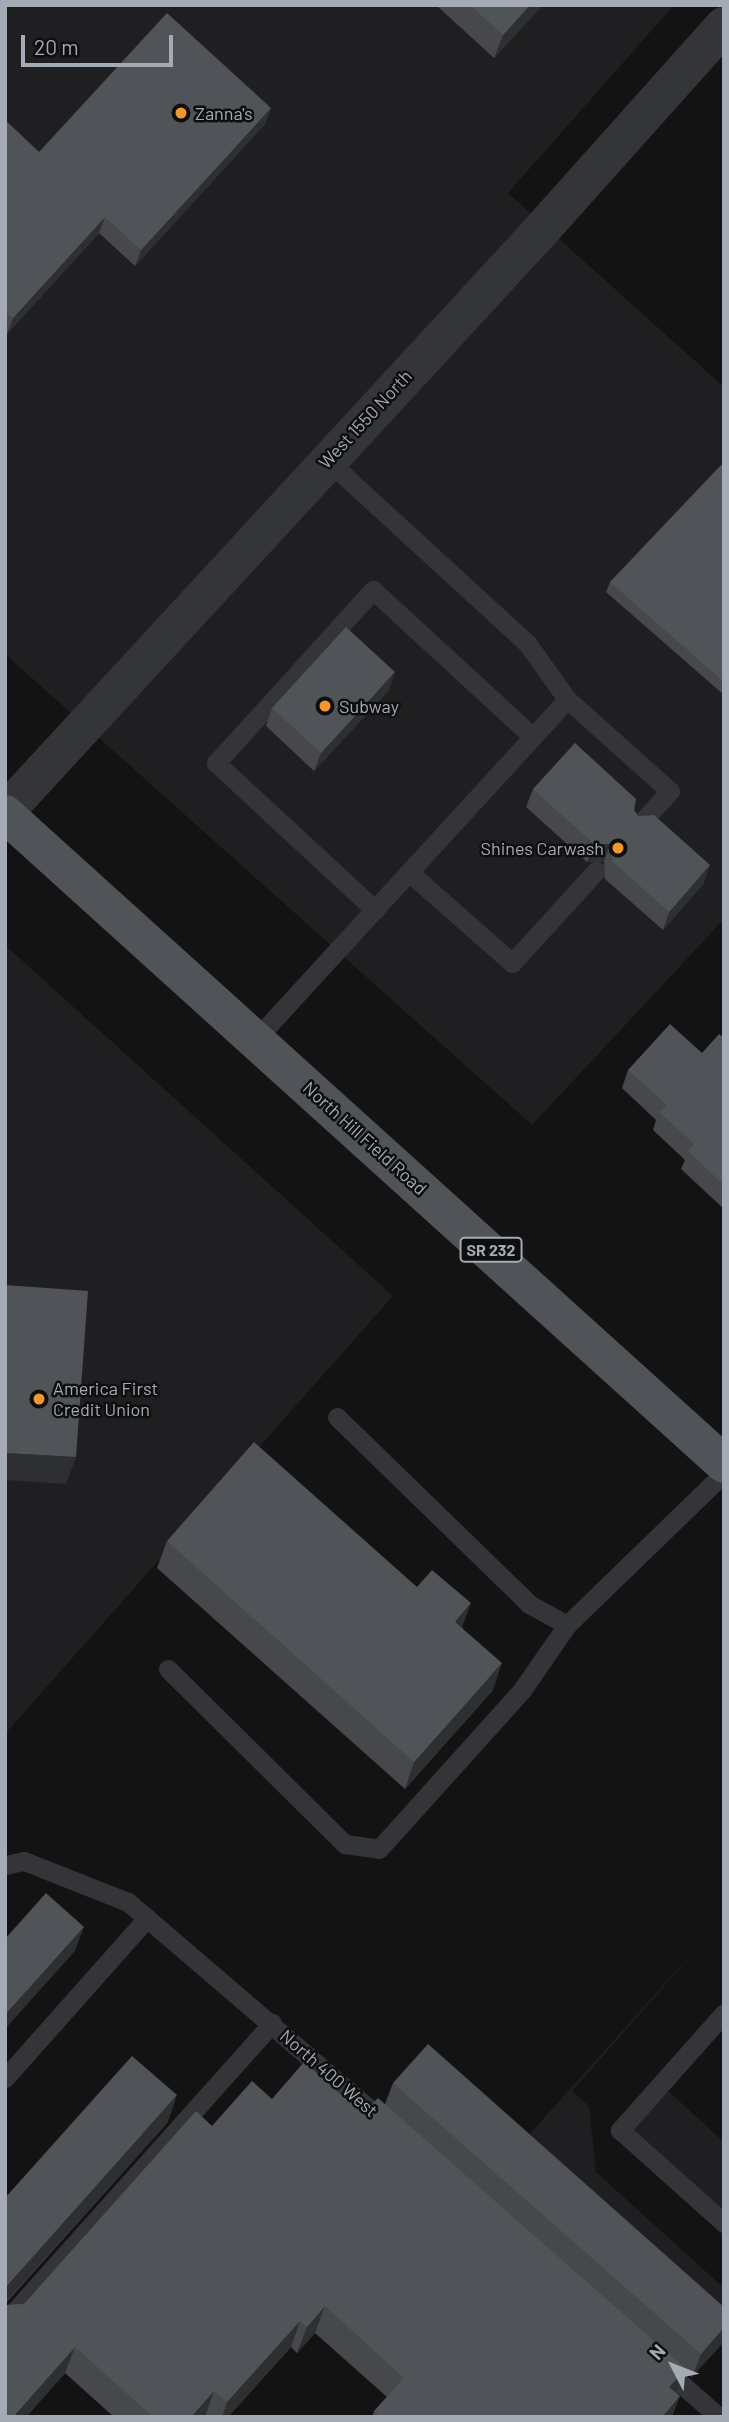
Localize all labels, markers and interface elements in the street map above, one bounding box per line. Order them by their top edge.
scale bar [24,21,177,65]
text: 20 m [34,34,79,59]
place label: Zanna's [195,102,253,124]
marker: Zanna's [173,105,189,121]
street label: West 1550 North [314,365,416,473]
place label: Subway [339,695,399,717]
marker: Subway [317,698,333,714]
place label: Shines Carwash [481,837,604,859]
marker: Shines Carwash [610,840,626,856]
street label: North Hill Field Road [299,1077,431,1199]
road number: SR 232 [460,1238,522,1262]
place label: America First Credit Union [53,1378,158,1420]
marker: America First Credit Union [31,1391,47,1407]
street label: North 400 West [276,2025,382,2121]
north arrow [638,2331,708,2401]
text: N [644,2339,670,2364]

